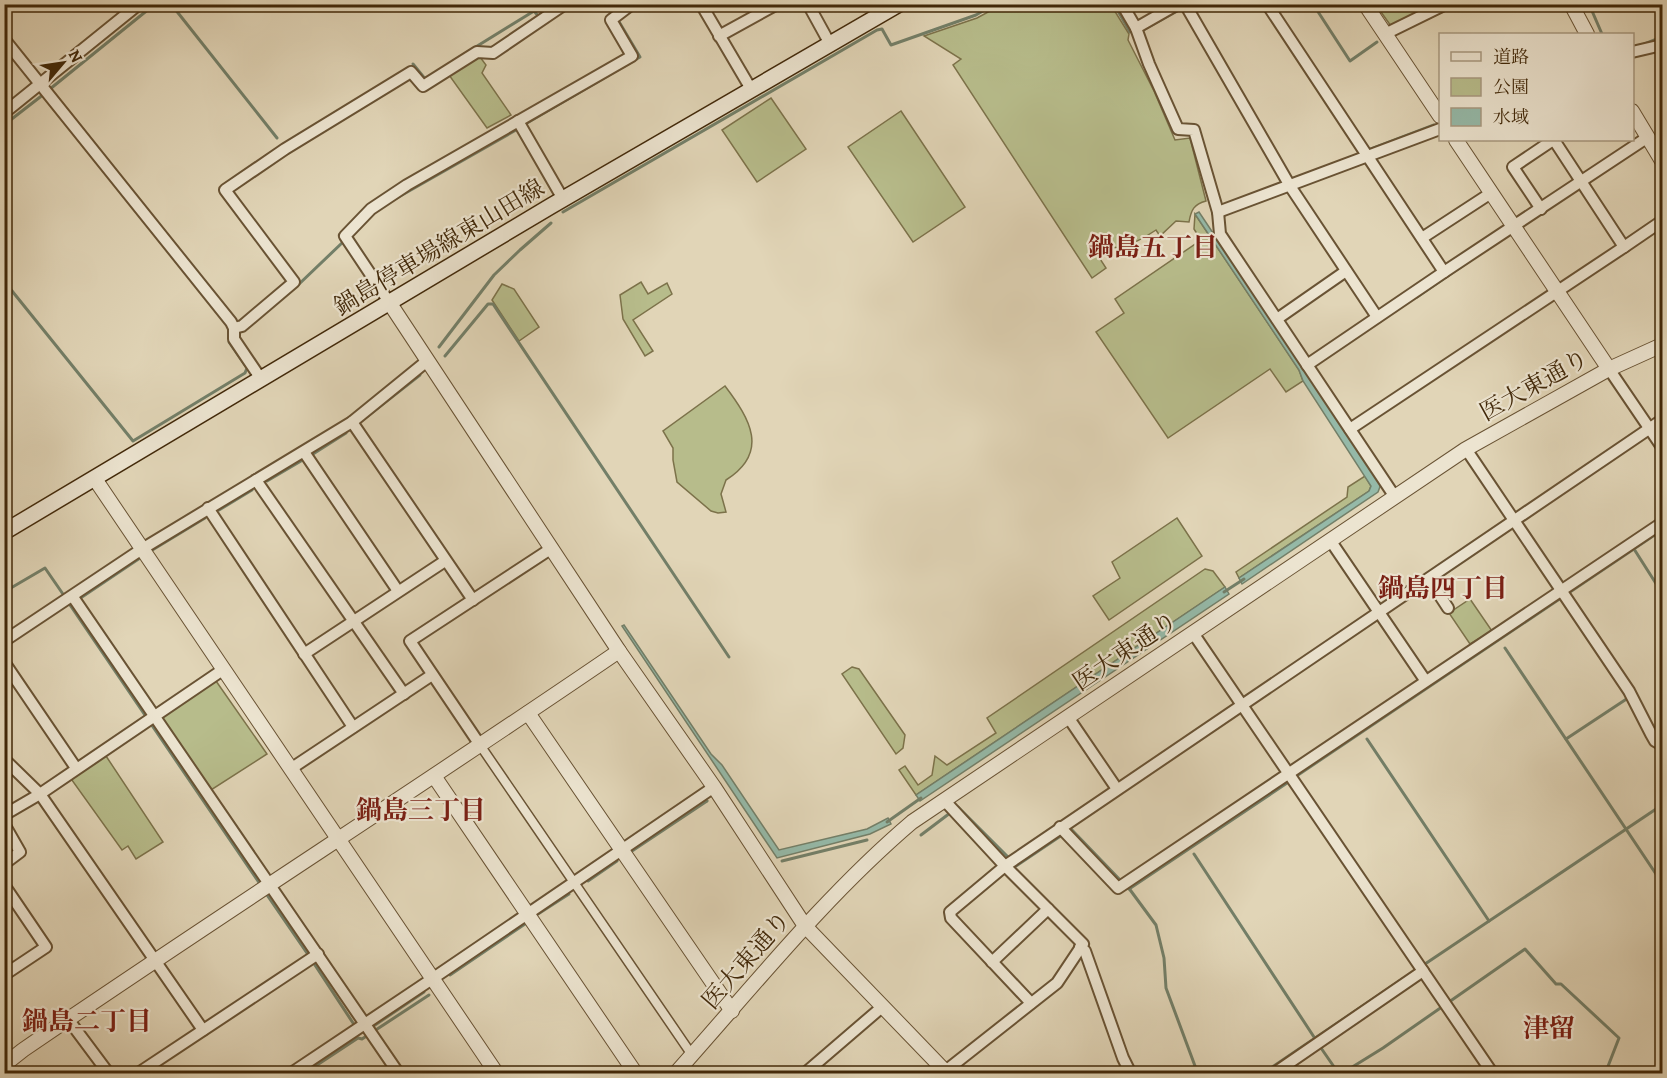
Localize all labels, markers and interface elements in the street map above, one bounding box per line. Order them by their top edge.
north arrow [33,33,93,93]
legend [1439,33,1634,141]
text: 道路 [1493,45,1529,69]
text: N [63,46,88,67]
text: 公園 [1493,75,1529,99]
text: 水域 [1493,105,1529,129]
street label: 鍋島停車場線東山田線 [328,171,550,323]
district label: 鍋島五丁目 [1088,230,1218,265]
street label: 医大東通り [1474,342,1594,428]
district label: 鍋島四丁目 [1378,571,1508,606]
street label: 医大東通り [1066,604,1184,698]
district label: 鍋島三丁目 [356,793,486,828]
street label: 医大東通り [695,904,797,1016]
district label: 鍋島二丁目 [22,1004,152,1039]
district label: 津留 [1523,1011,1575,1046]

